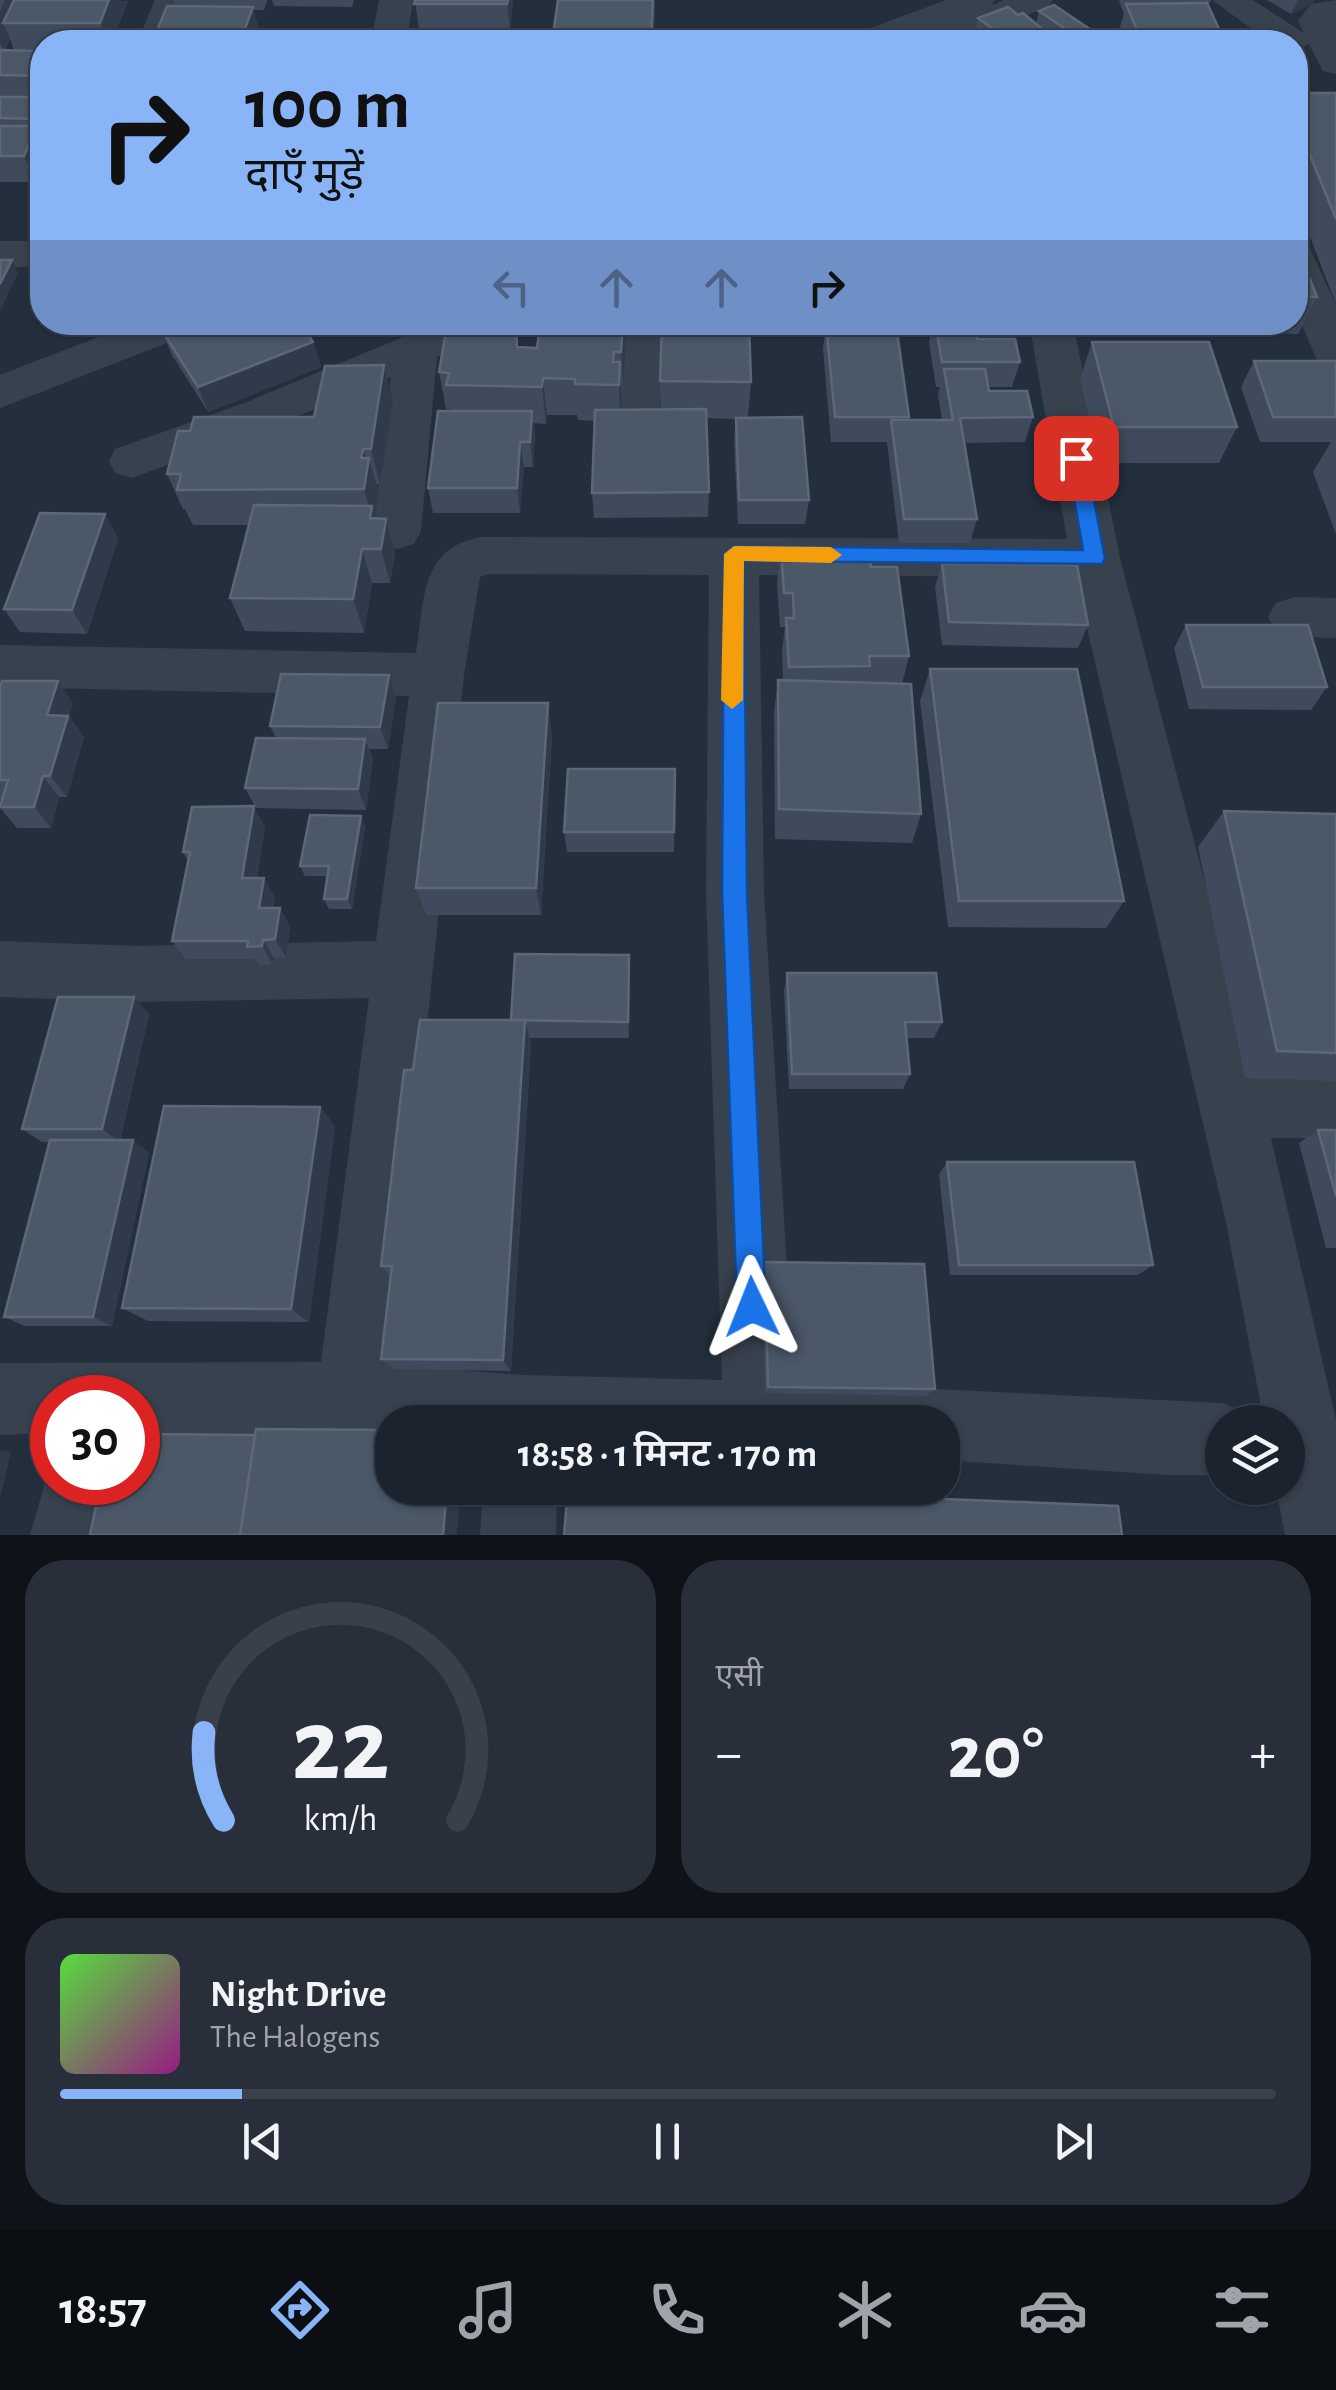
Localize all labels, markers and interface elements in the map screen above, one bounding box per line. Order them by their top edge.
icon: right [80,70,210,200]
text: 100 m [245,71,410,141]
text: दाएँ मुड़ें [245,153,364,198]
icon: left [484,260,539,315]
icon: ahead [589,260,644,315]
icon: ahead [694,260,749,315]
icon: right [799,260,854,315]
pin [1034,416,1119,501]
icon: arrive [1049,431,1104,486]
position arrow [700,1255,804,1359]
speed limit sign: 30 [30,1375,160,1505]
map controls [1205,1405,1305,1505]
button: layers [1205,1405,1305,1505]
text: 18:58 · 1 मिनट · 170 m [518,1436,817,1474]
text: एसी [716,1660,763,1692]
text: 22 [291,1695,389,1799]
text: 20° [948,1717,1044,1792]
text: − [716,1727,742,1782]
text: + [1250,1727,1276,1782]
text: km/h [303,1801,377,1837]
text: Night Drive [210,1976,386,2014]
text: The Halogens [210,2021,380,2053]
icon: previous [235,2114,290,2169]
icon: pause [640,2114,695,2169]
icon: next [1046,2114,1101,2169]
icon: directions [265,2275,335,2345]
icon: music [453,2275,523,2345]
icon: phone [642,2275,712,2345]
icon: climate [830,2275,900,2345]
icon: car [1018,2275,1088,2345]
icon: filters [1207,2275,1277,2345]
text: 18:57 [59,2287,147,2332]

